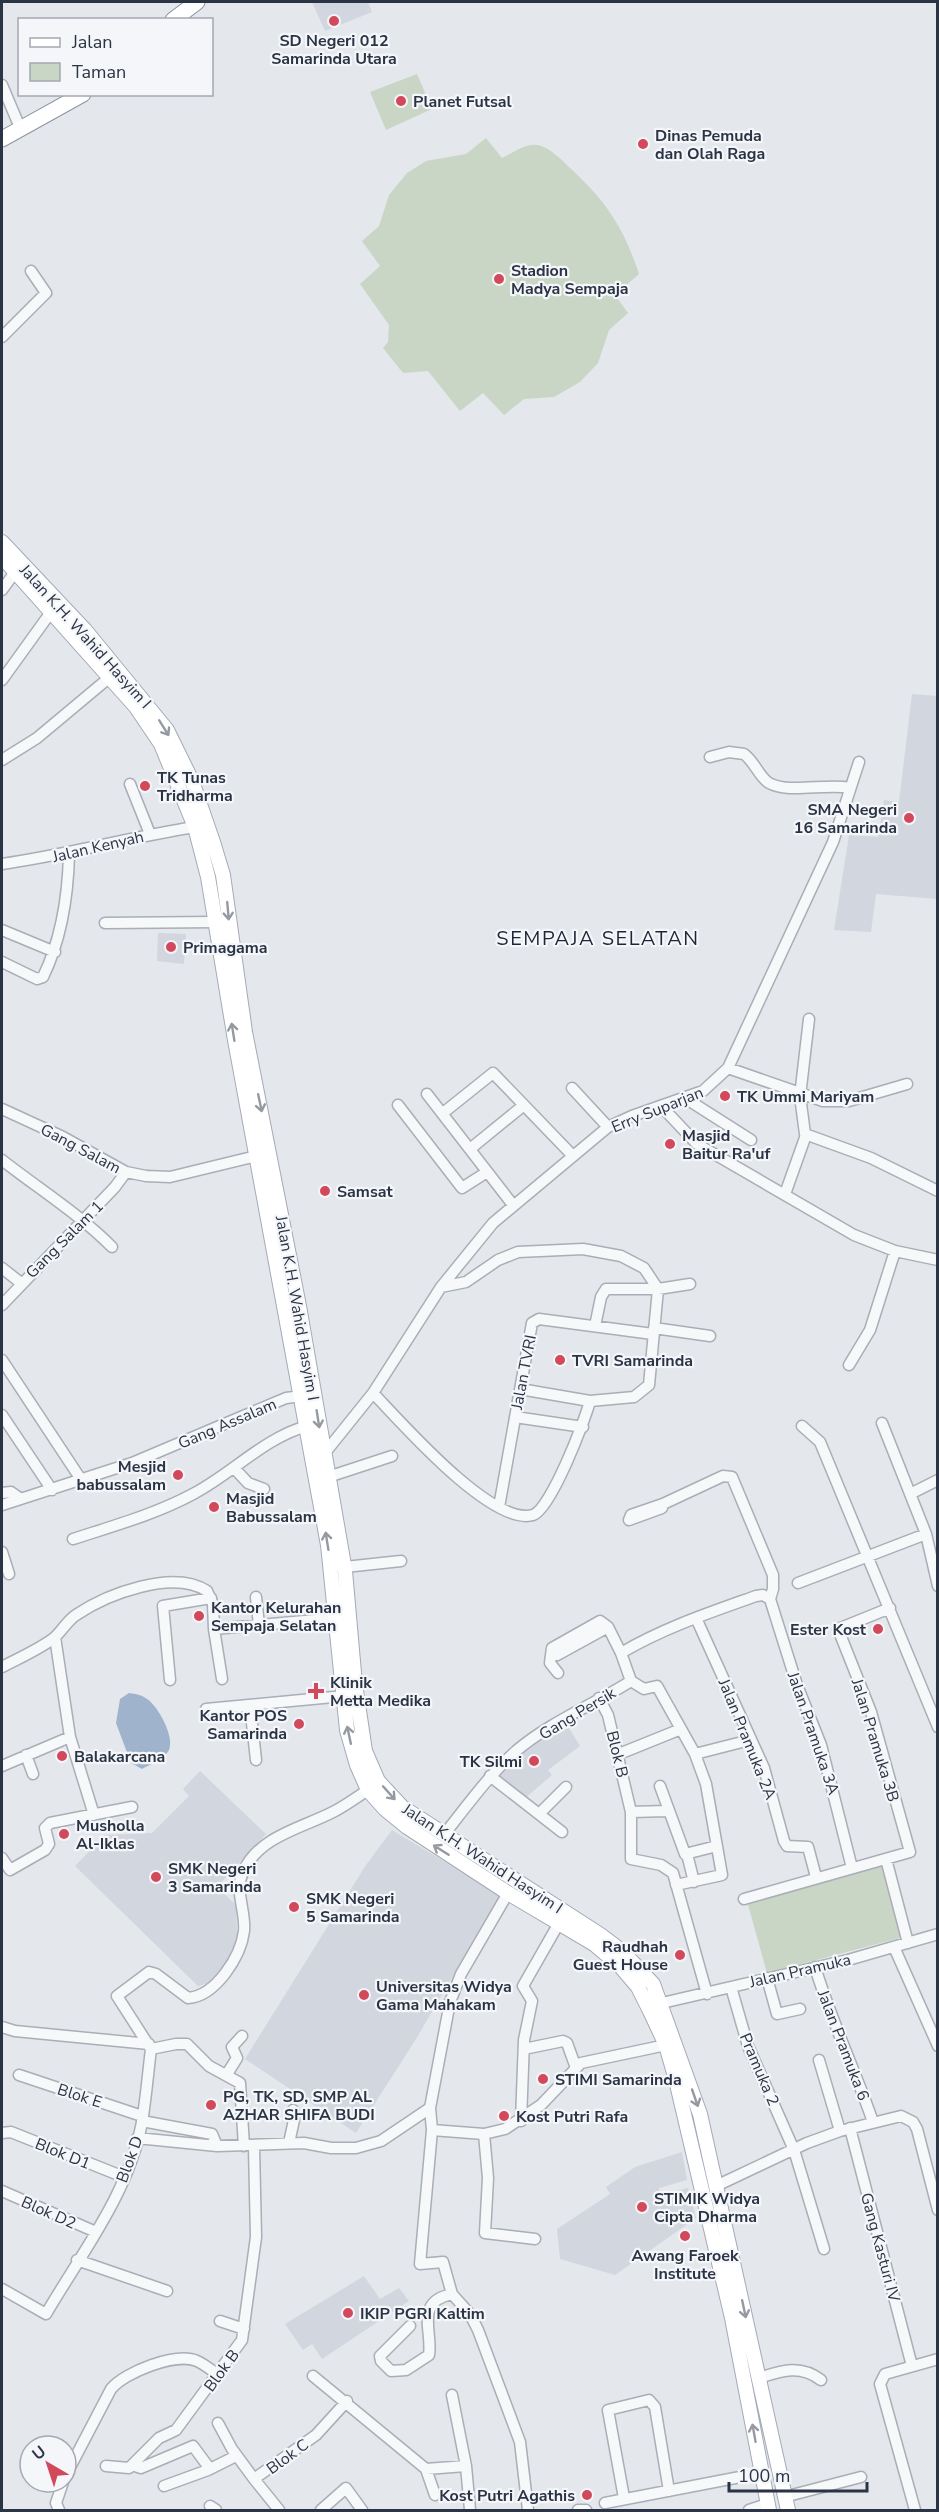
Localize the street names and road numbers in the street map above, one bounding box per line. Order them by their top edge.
street label: Jalan K.H. Wahid Hasyim I [14,559,156,714]
street label: Jalan Kenyah [49,826,146,868]
street label: Erry Suparjan [608,1082,707,1138]
street label: Gang Salam [37,1119,125,1179]
street label: Gang Salam 1 [21,1196,108,1283]
street label: Jalan K.H. Wahid Hasyim I [270,1213,324,1402]
street label: Jalan TVRI [506,1333,542,1412]
street label: Gang Assalam [175,1393,280,1455]
street label: Jalan Pramuka 3A [781,1668,845,1798]
street label: Jalan Pramuka 2A [712,1675,781,1803]
street label: Jalan Pramuka 3B [846,1675,904,1805]
street label: Gang Persik [535,1682,621,1745]
street label: Blok B [601,1729,633,1780]
street label: Jalan K.H. Wahid Hasyim I [397,1798,567,1919]
street label: Jalan Pramuka [746,1949,853,1994]
street label: Jalan Pramuka 6 [811,1986,874,2104]
street label: Pramuka 2 [734,2030,784,2109]
street label: Blok E [55,2078,105,2113]
street label: Blok D1 [32,2133,94,2175]
street label: Blok D [111,2133,149,2186]
street label: Gang Kasturi IV [855,2190,905,2305]
street label: Blok D2 [18,2191,80,2235]
street label: Blok B [199,2345,245,2396]
street label: Blok C [262,2434,313,2480]

